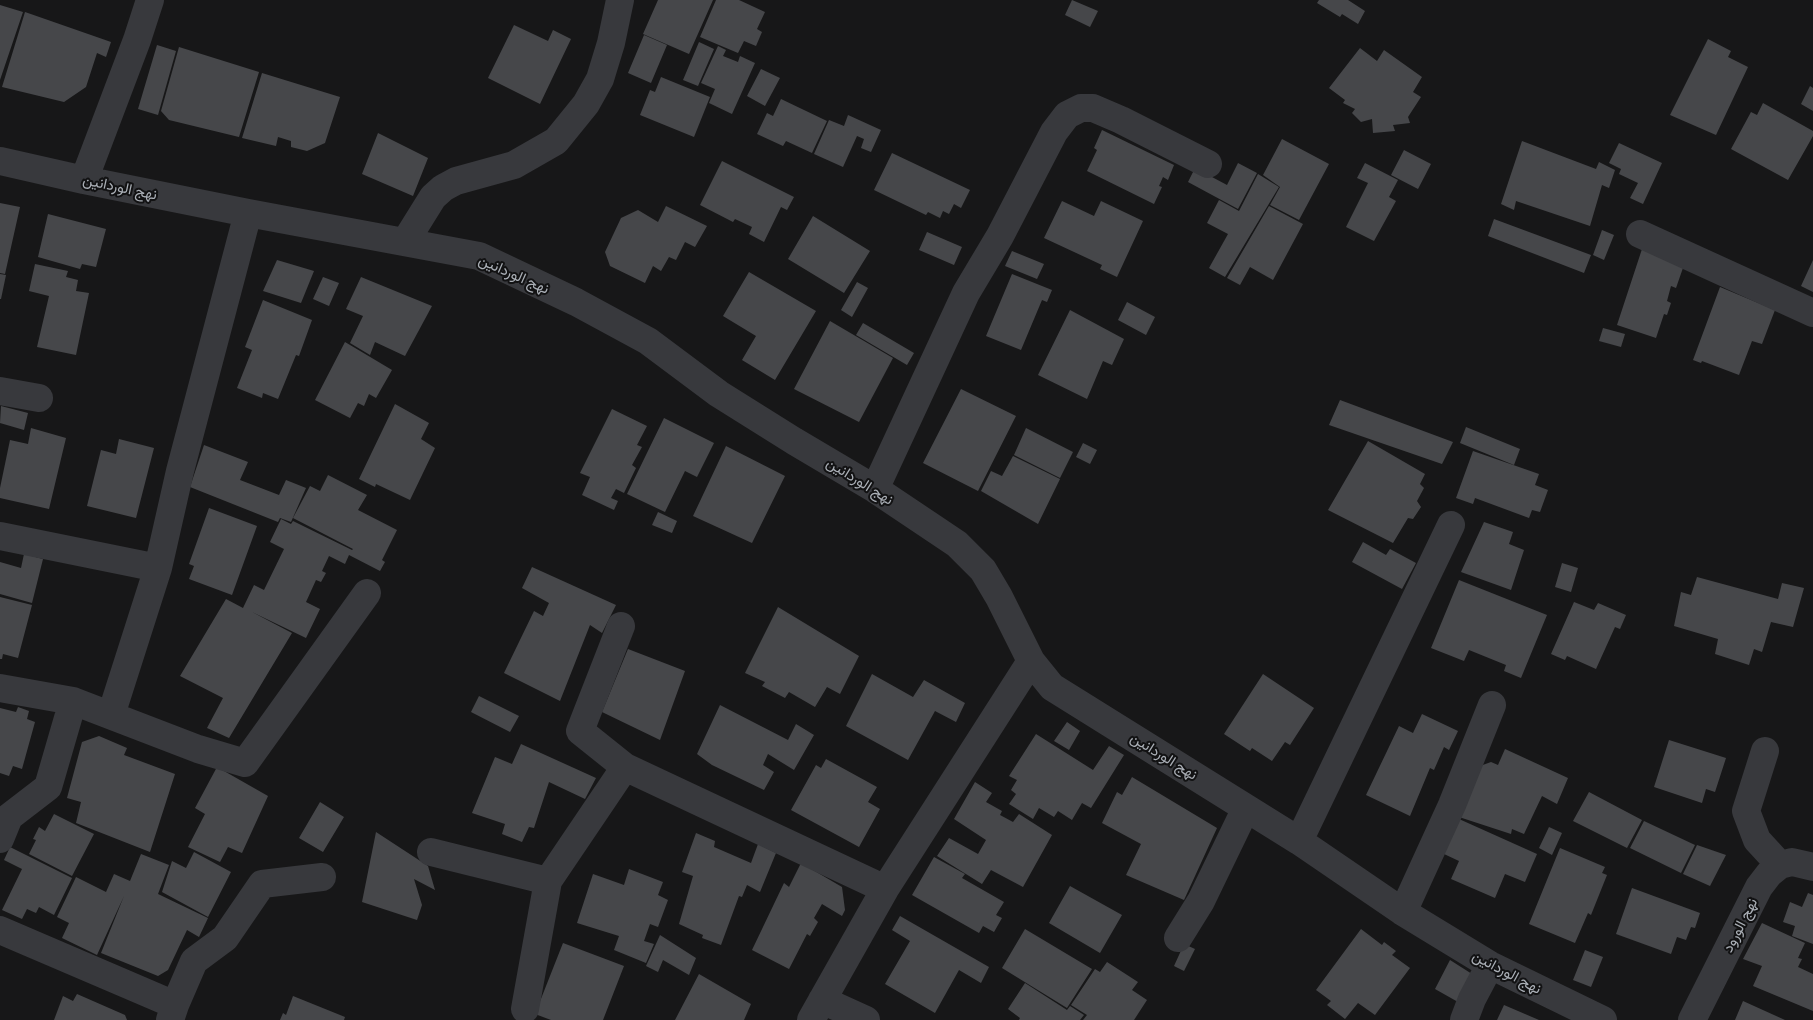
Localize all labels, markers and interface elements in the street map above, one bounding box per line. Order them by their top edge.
street label: نهج الوردانين [81,170,159,204]
street label: نهج الوردانين [476,250,552,298]
street label: نهج الوردانين [823,453,897,509]
street label: نهج الوردانين [1127,728,1201,784]
street label: نهج الورود [1719,895,1761,955]
street label: نهج الوردانين [1469,946,1545,998]

